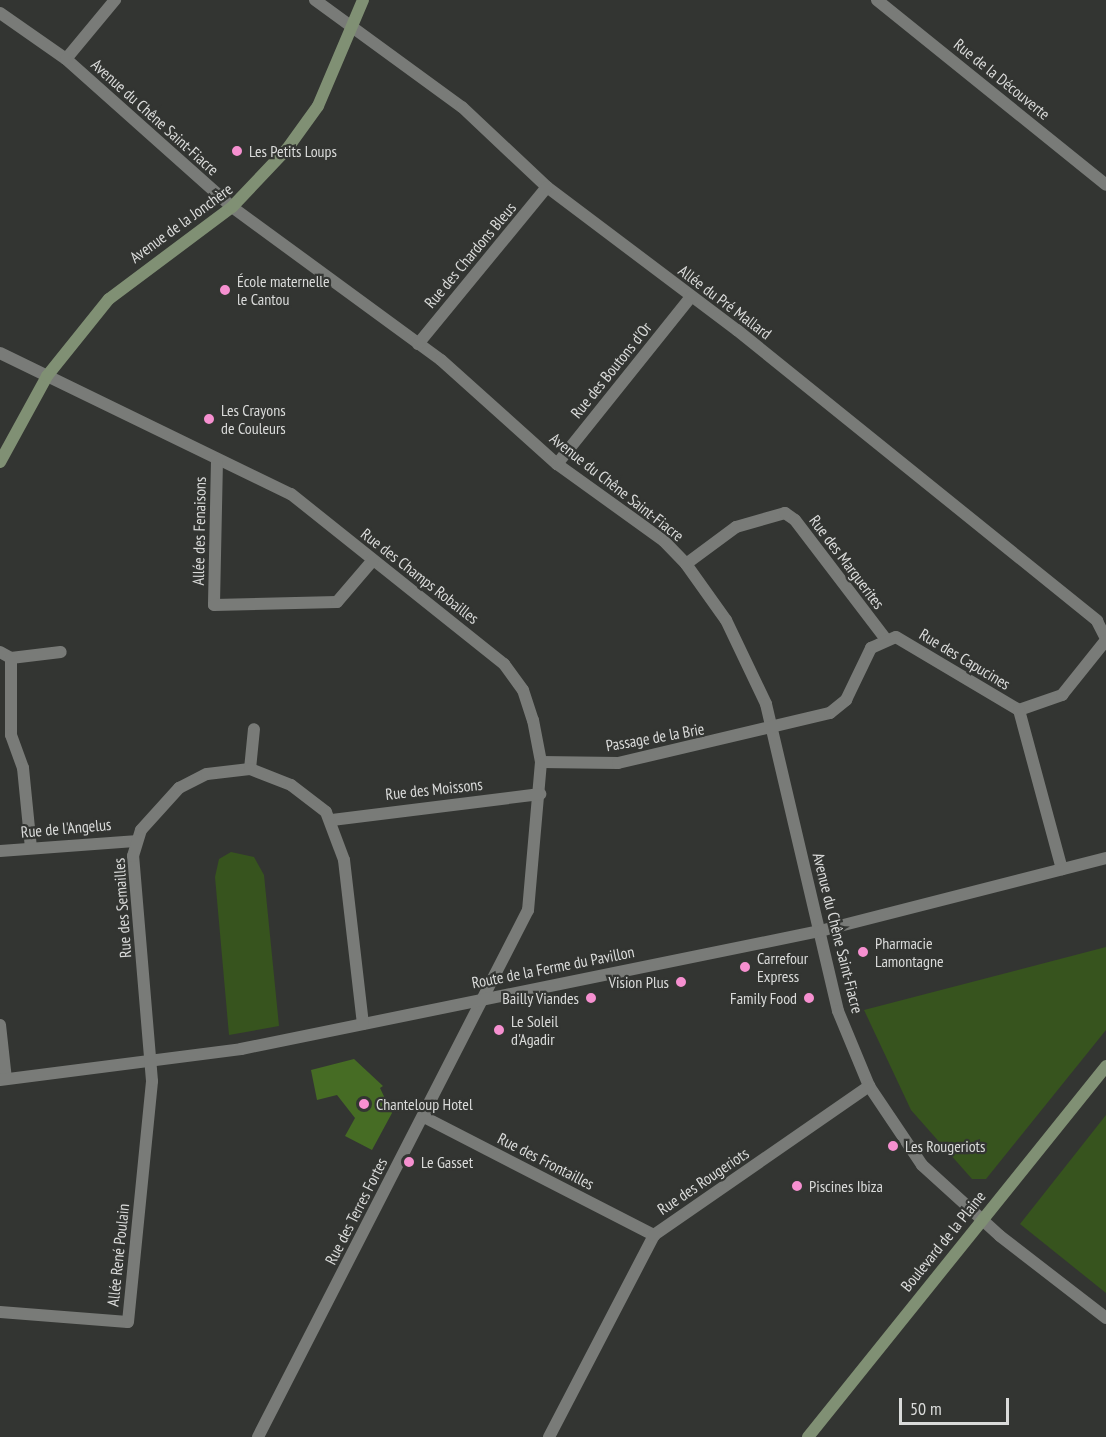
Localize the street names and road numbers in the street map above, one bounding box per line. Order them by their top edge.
street label: Rue de la Découverte [950,35,1054,123]
street label: Avenue du Chêne Saint-Fiacre [87,55,223,179]
street label: Avenue de la Jonchère [126,179,236,267]
street label: Rue des Chardons Bleus [420,198,520,312]
street label: Allée du Pré Mallard [675,261,775,343]
street label: Rue des Boutons d'Or [566,318,656,422]
street label: Avenue du Chêne Saint-Fiacre [546,429,688,545]
street label: Allée des Fenaisons [188,476,210,586]
street label: Rue des Marguerites [805,511,889,613]
street label: Rue des Champs Robailles [357,524,483,628]
street label: Rue des Capucines [916,624,1014,694]
street label: Passage de la Brie [604,719,706,755]
street label: Rue des Moissons [384,774,484,804]
street label: Rue de l'Angelus [20,814,112,842]
street label: Avenue du Chêne Saint-Fiacre [809,851,867,1015]
street label: Rue des Semailles [109,857,135,959]
street label: Route de la Ferme du Pavillon [470,942,636,992]
street label: Rue des Frontailles [495,1128,597,1194]
street label: Rue des Rougeriots [654,1143,752,1219]
street label: Rue des Terres Fortes [321,1154,391,1268]
street label: Boulevard de la Plaine [897,1187,989,1295]
street label: Allée René Poulain [103,1203,133,1307]

